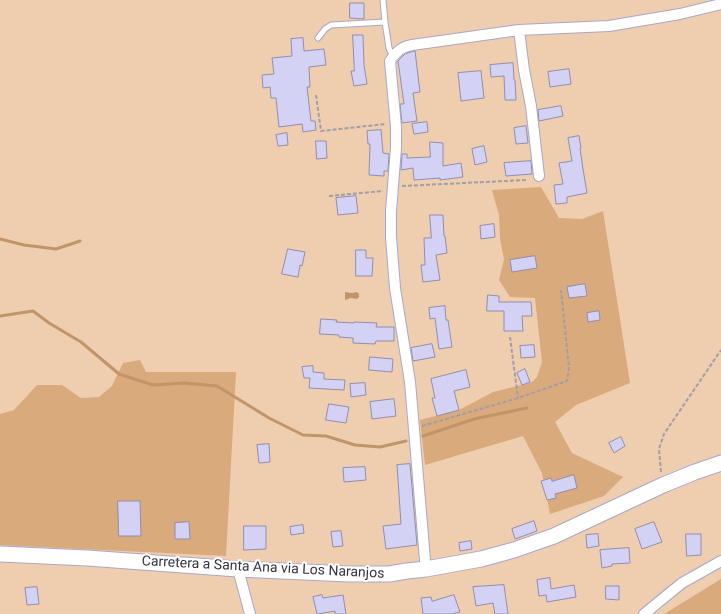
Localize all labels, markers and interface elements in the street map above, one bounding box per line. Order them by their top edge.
street label: Carretera a Santa Ana via Los Naranjos [141,553,385,583]

